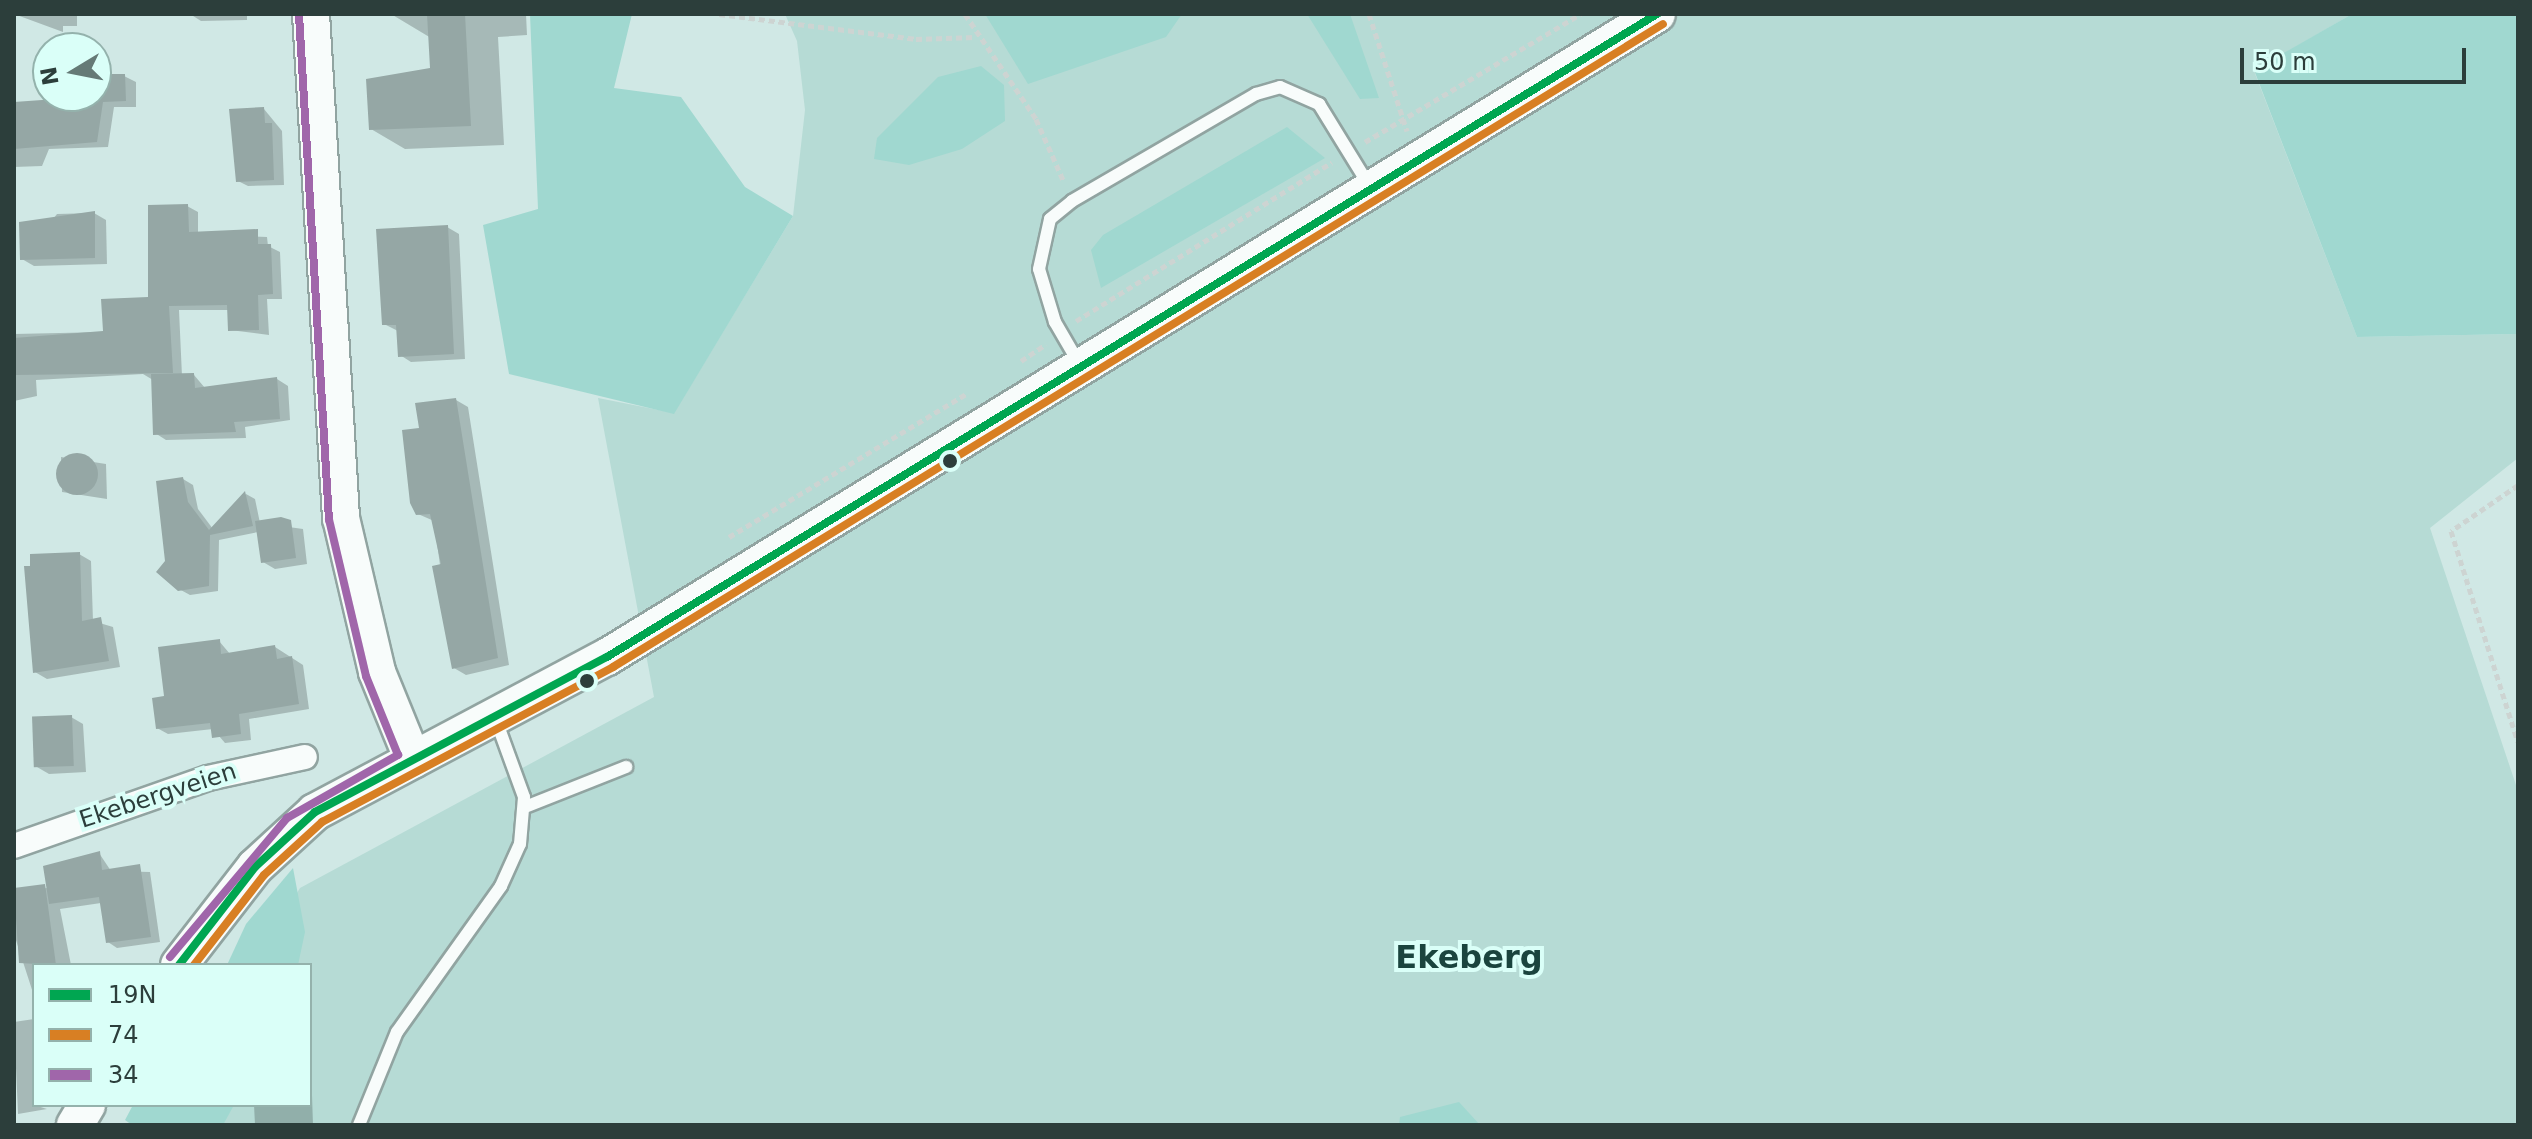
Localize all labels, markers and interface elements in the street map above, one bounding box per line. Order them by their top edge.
north arrow [32,32,112,112]
scale bar [2244,32,2470,82]
text: 50 m [2254,48,2316,76]
text: N [36,65,64,87]
unlabelled marker [942,453,958,469]
unlabelled marker [579,673,595,689]
street label: Ekebergveien [76,757,240,835]
district label: Ekeberg [1395,938,1543,976]
legend [32,963,312,1107]
text: 19N [108,981,157,1009]
text: 74 [108,1021,139,1049]
text: 34 [108,1061,139,1089]

